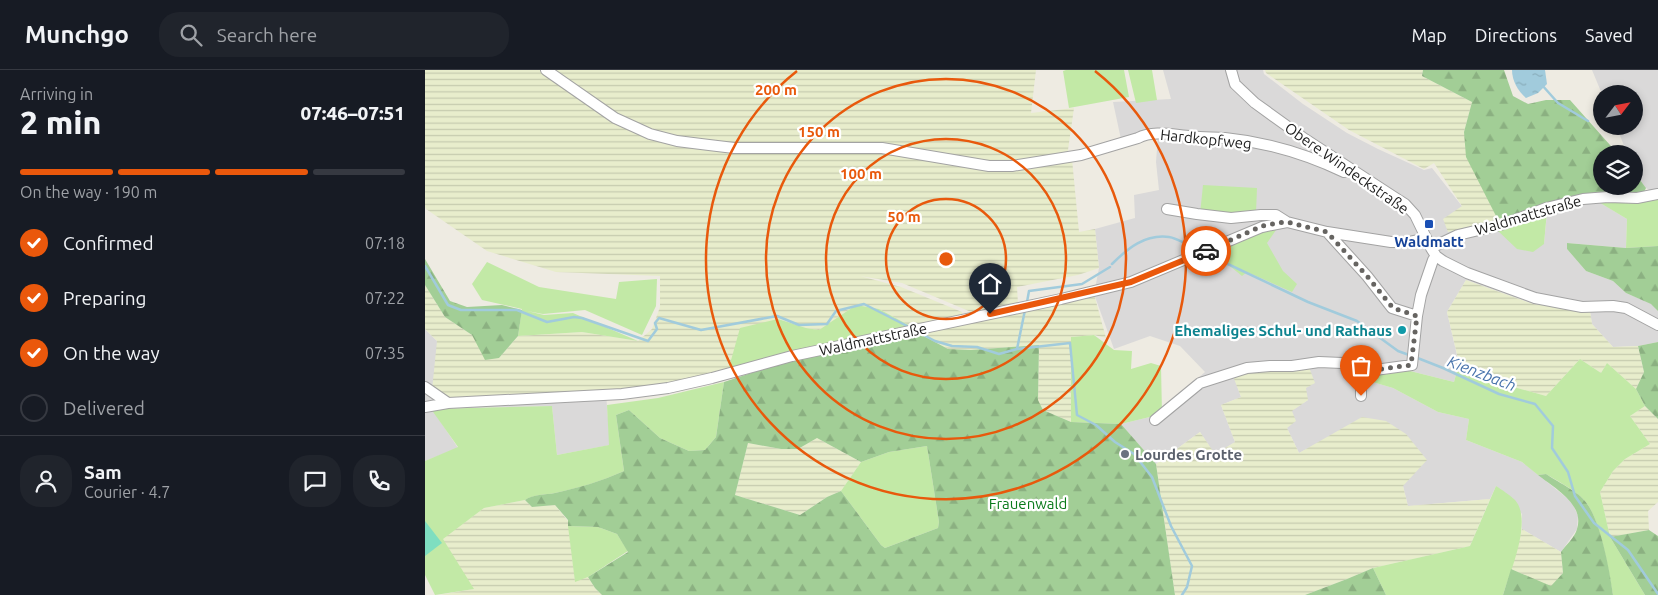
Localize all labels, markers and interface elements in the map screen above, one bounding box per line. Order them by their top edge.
search box [159,12,509,57]
text: Munchgo [25,21,129,48]
icon: search [177,21,205,49]
text: Search here [217,24,317,46]
text: Map [1411,25,1447,45]
text: Directions [1475,25,1557,45]
text: Saved [1585,25,1633,45]
text: 200 m [755,81,797,98]
text: Arriving in [20,85,93,103]
north arrow [1593,85,1643,135]
map controls [1593,85,1643,195]
text: 07:46–07:51 [300,102,405,124]
text: 2 min [20,104,101,140]
street label: Obere Windeckstraße [1282,119,1412,217]
text: 150 m [798,123,840,140]
street label: Hardkopfweg [1159,126,1253,152]
button: layers [1593,145,1643,195]
text: 100 m [840,165,882,182]
text: On the way · 190 m [20,183,157,201]
street label: Waldmattstraße [1473,192,1583,238]
text: 50 m [887,208,921,225]
marker: Waldmatt [1423,218,1435,230]
courier [1181,226,1231,276]
icon: check [20,229,48,257]
text: Confirmed [63,232,154,254]
place label: Waldmatt [1394,233,1464,250]
text: 07:18 [365,234,405,252]
icon: car [1192,237,1220,265]
centre of rings [937,250,955,268]
pin [969,263,1011,314]
icon: home [976,270,1004,298]
icon: check [20,284,48,312]
text: Preparing [63,287,147,309]
text: 07:22 [365,289,405,307]
street label: Waldmattstraße [818,319,928,359]
place label: Ehemaliges Schul- und Rathaus [1174,322,1392,339]
marker: Ehemaliges Schul- und Rathaus [1396,324,1408,336]
icon: check [20,339,48,367]
text: On the way [63,342,160,364]
text: 07:35 [365,344,405,362]
pin [1340,345,1382,396]
icon: bag [1347,352,1375,380]
water label: Kienzbach [1445,352,1519,394]
text: Delivered [63,397,145,419]
place label: Lourdes Grotte [1135,446,1242,463]
marker: Lourdes Grotte [1119,448,1131,460]
button: person [20,455,72,507]
button: chat [289,455,341,507]
button: phone [353,455,405,507]
text: Sam [84,461,122,483]
text: Courier · 4.7 [84,483,170,501]
park label: Frauenwald [989,495,1067,512]

